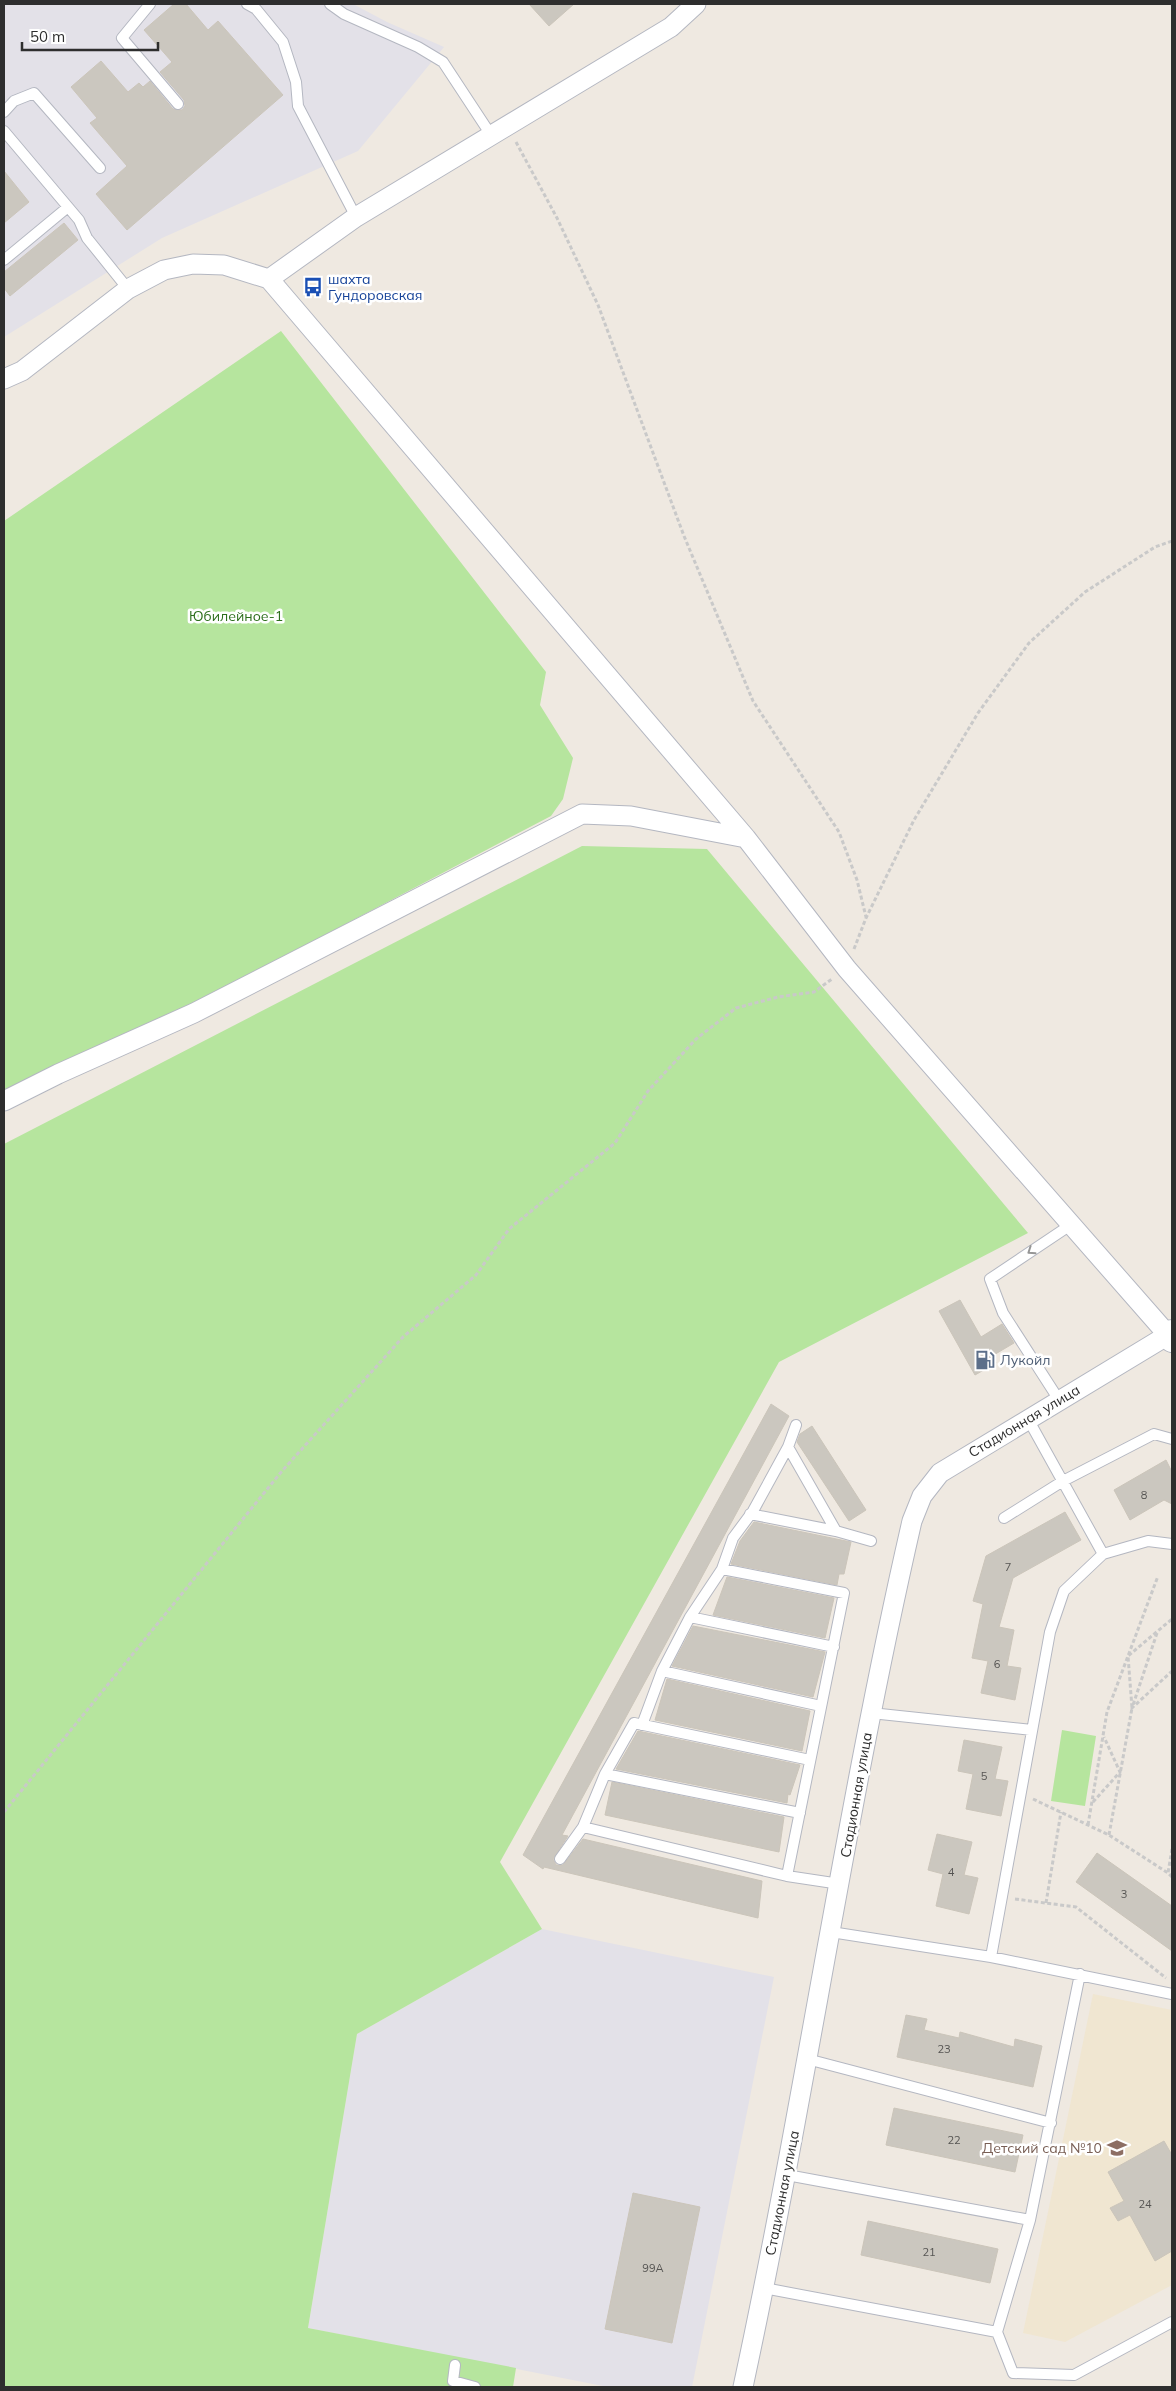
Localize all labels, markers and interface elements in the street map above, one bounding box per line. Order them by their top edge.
scale bar [22,20,159,52]
text: 50 m [30,27,65,46]
place label: шахта Гундоровская [328,270,422,304]
bus stop icon: шахта Гундоровская [302,276,324,298]
park label: Юбилейное-1 [189,607,283,625]
one-way arrow [1028,1245,1037,1254]
fuel station icon: Лукойл [974,1349,996,1371]
place label: Лукойл [1000,1351,1050,1369]
street label: Стадионная улица [965,1381,1083,1461]
house number: 8 [1141,1488,1148,1502]
house number: 7 [1005,1560,1011,1574]
house number: 6 [994,1657,1001,1671]
street label: Стадионная улица [836,1731,876,1859]
house number: 5 [981,1769,988,1783]
house number: 4 [948,1865,955,1879]
house number: 3 [1121,1887,1127,1901]
house number: 23 [937,2042,951,2056]
street label: Стадионная улица [761,2129,803,2257]
house number: 22 [947,2133,961,2147]
school or university icon: Детский сад №10 [1106,2137,1128,2159]
place label: Детский сад №10 [982,2139,1102,2157]
house number: 24 [1138,2197,1152,2211]
house number: 21 [922,2245,936,2259]
house number: 99А [642,2261,664,2275]

